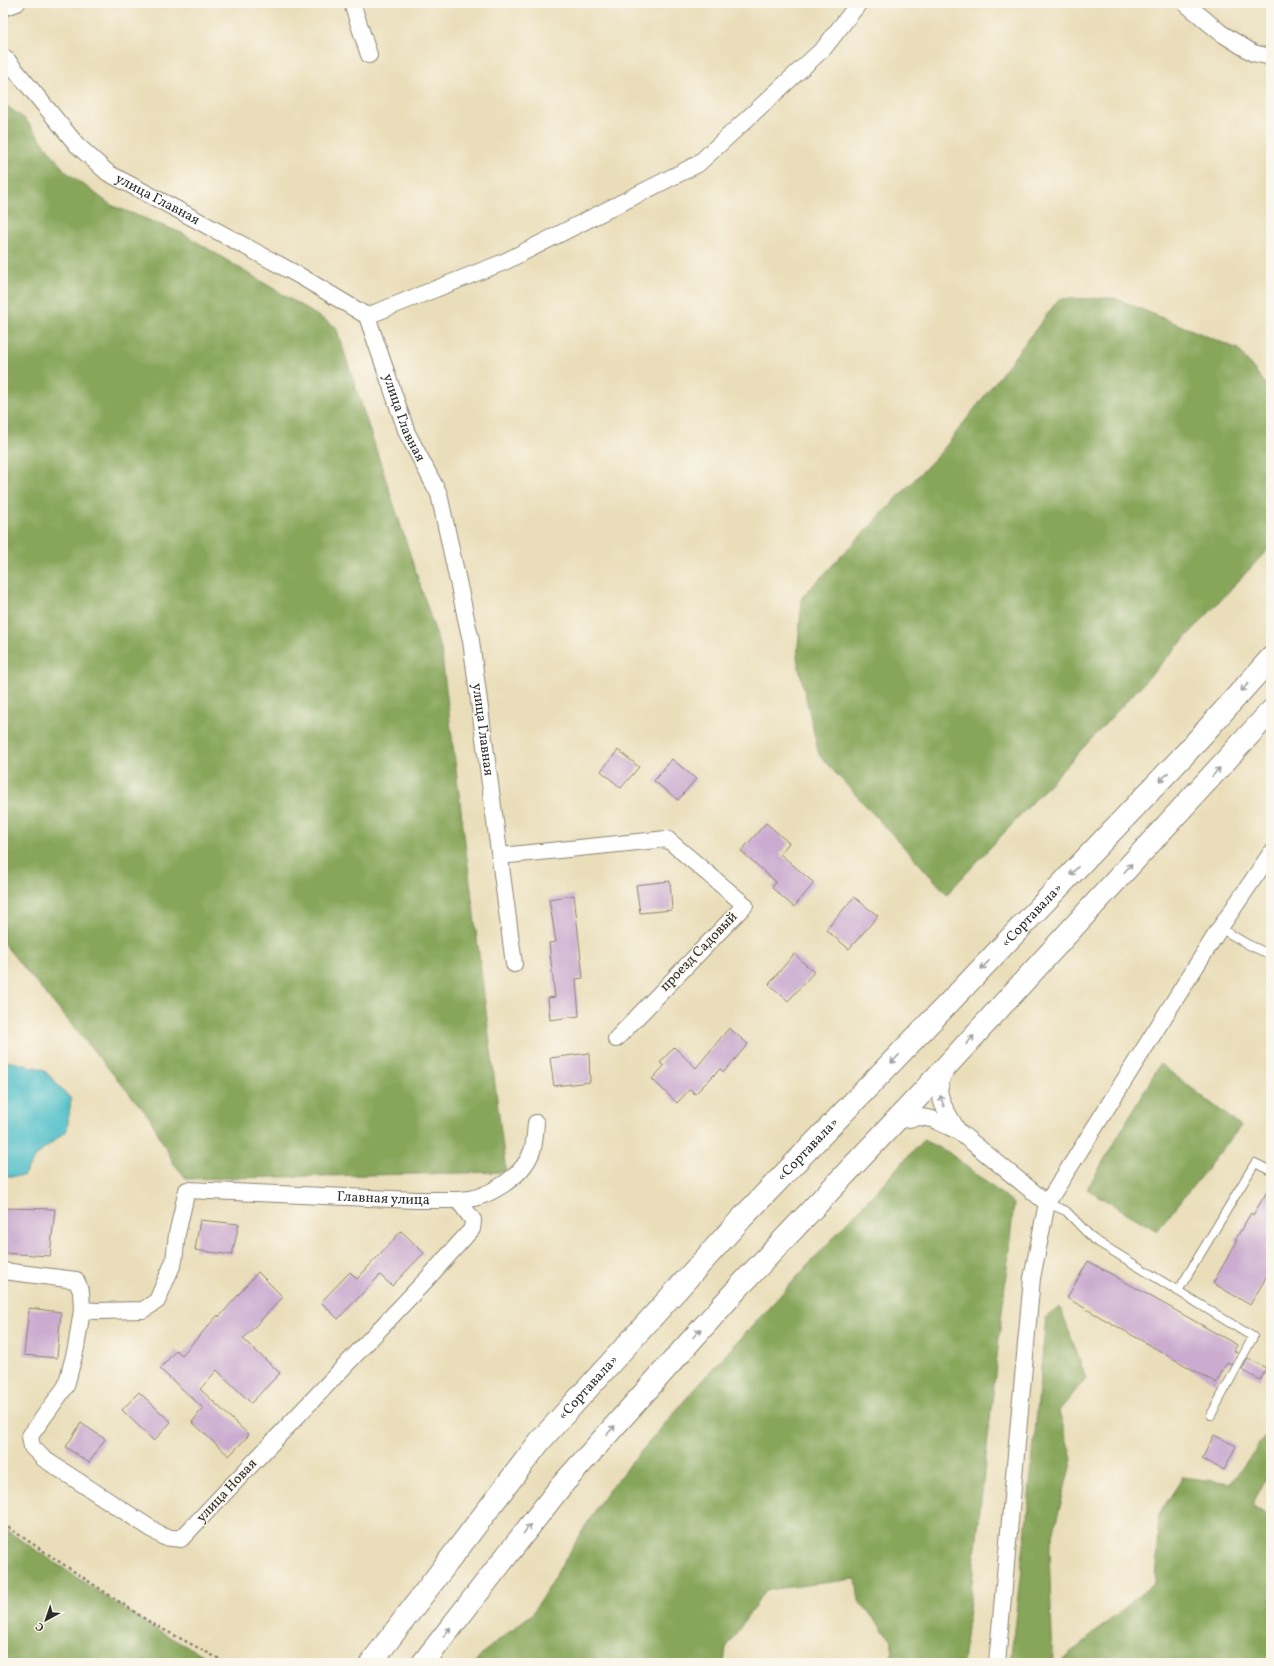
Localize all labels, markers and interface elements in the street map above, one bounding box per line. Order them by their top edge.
street label: улица Главная [112,169,203,229]
street label: улица Главная [378,371,430,465]
street label: улица Главная [467,682,498,777]
one-way arrow [1240,682,1250,692]
one-way arrow [1211,766,1220,777]
one-way arrow [1159,772,1169,782]
one-way arrow [1123,863,1132,873]
one-way arrow [1069,866,1079,876]
street label: «Сортавала» [997,879,1067,952]
street label: проезд Садовый [656,908,742,996]
one-way arrow [980,960,989,970]
one-way arrow [966,1034,975,1045]
one-way arrow [890,1054,899,1064]
one-way arrow [938,1096,946,1108]
street label: «Сортавала» [773,1113,843,1185]
street label: Главная улица [337,1187,430,1210]
one-way arrow [693,1328,702,1339]
street label: «Сортавала» [554,1351,623,1424]
one-way arrow [606,1425,615,1436]
street label: улица Новая [192,1455,262,1527]
one-way arrow [522,1524,531,1535]
north arrow [26,1600,66,1640]
text: С [33,1618,48,1635]
one-way arrow [442,1627,451,1638]

